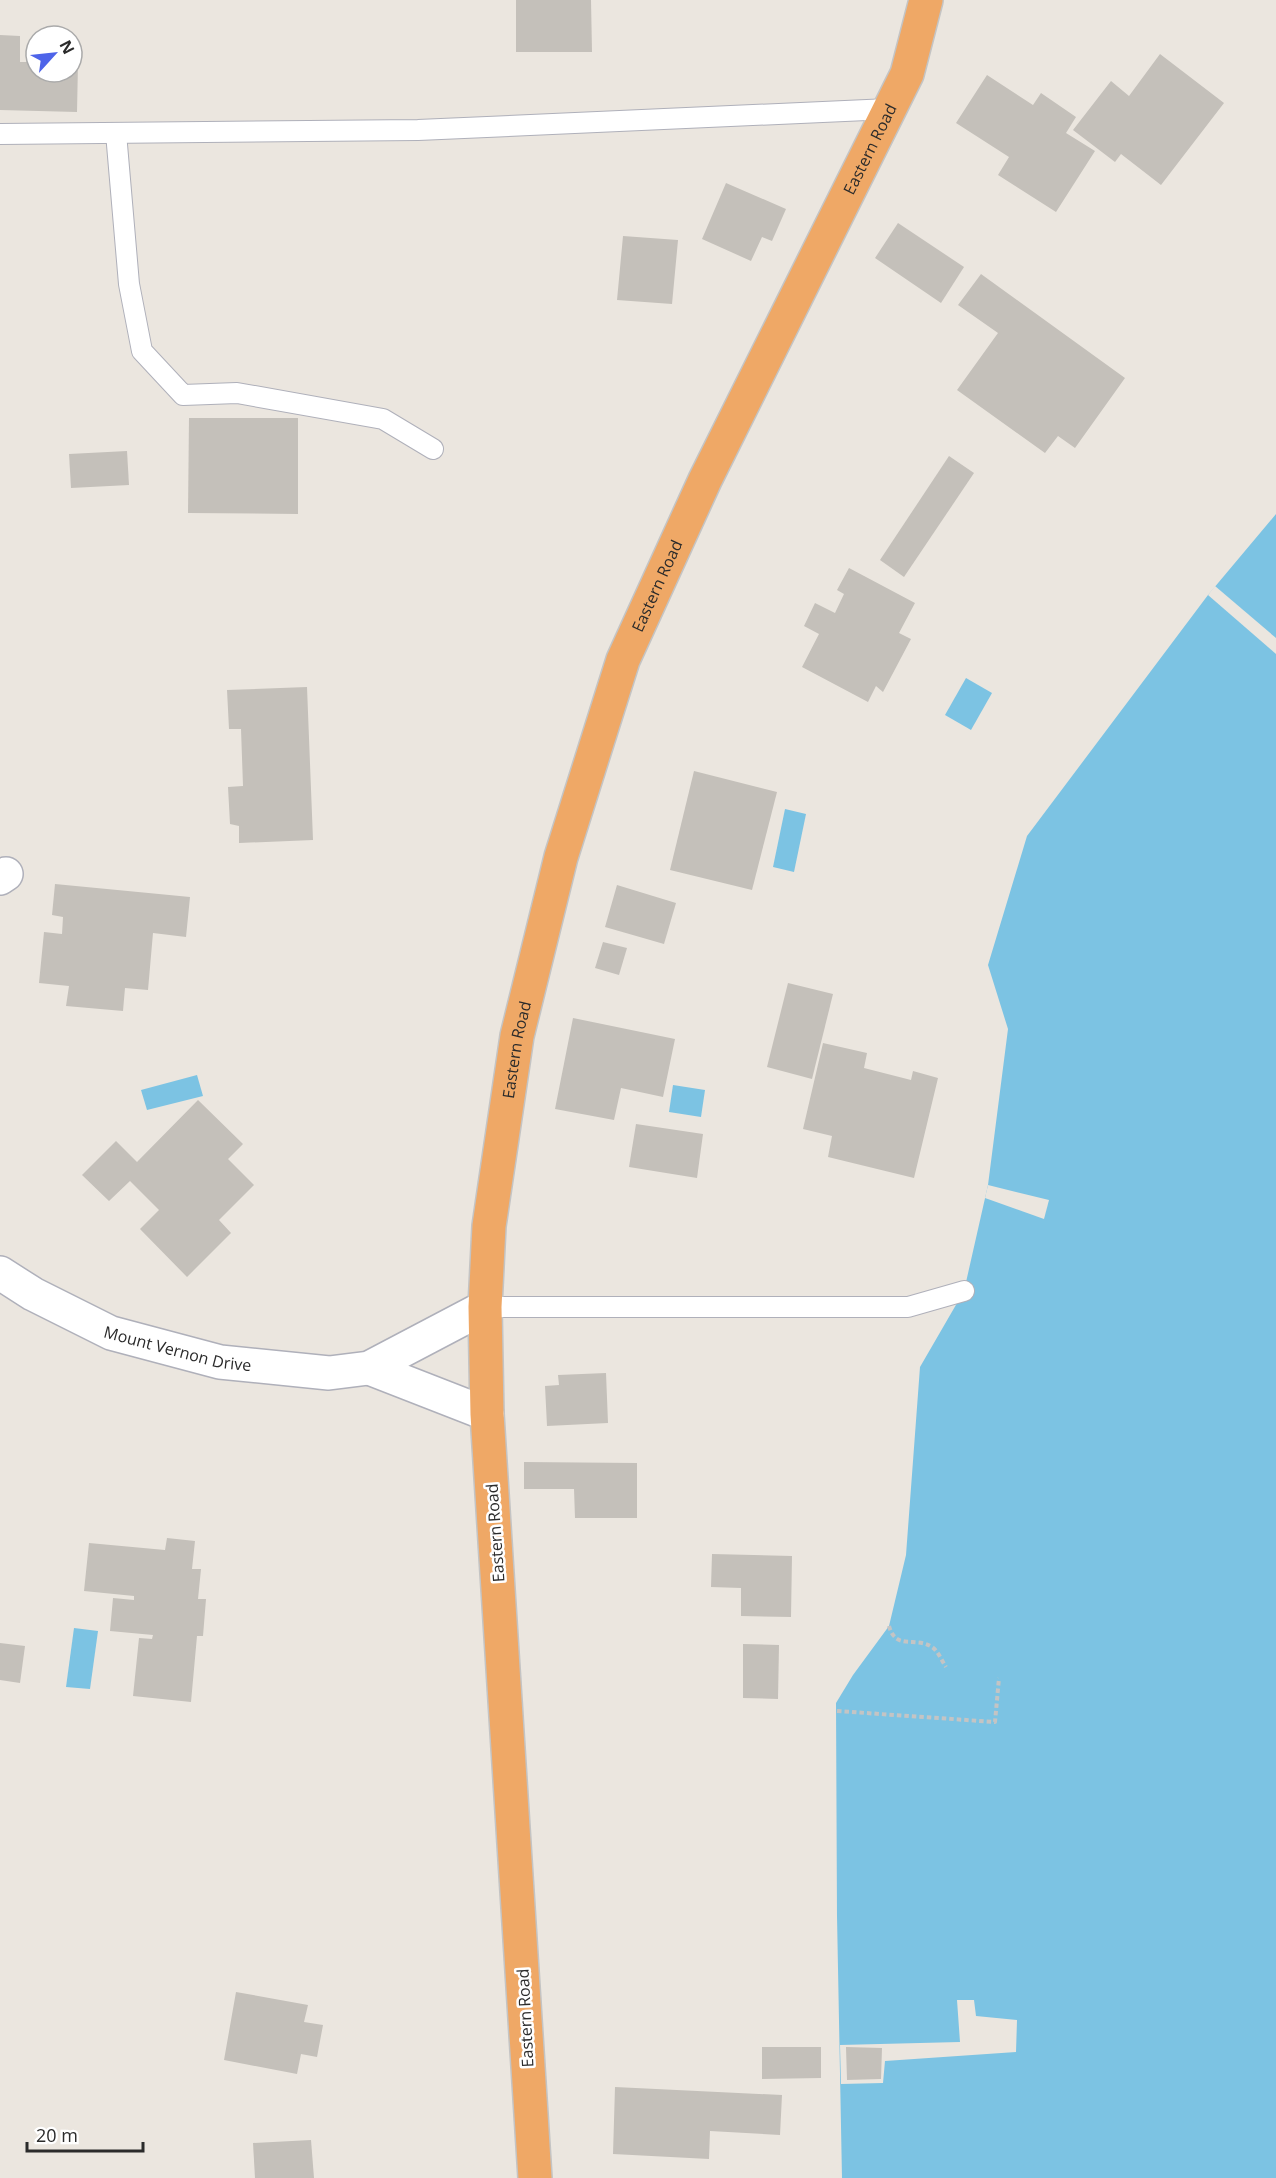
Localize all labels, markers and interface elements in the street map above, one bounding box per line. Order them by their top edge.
north arrow [24,24,84,84]
text: N [55,36,80,58]
street label: Eastern Road [838,100,902,198]
street label: Eastern Road [626,536,687,635]
street label: Eastern Road [497,999,536,1100]
street label: Mount Vernon Drive [101,1321,252,1376]
street label: Eastern Road [481,1483,509,1583]
street label: Eastern Road [511,1968,539,2068]
scale bar [27,2115,142,2153]
text: 20 m [36,2123,78,2147]

